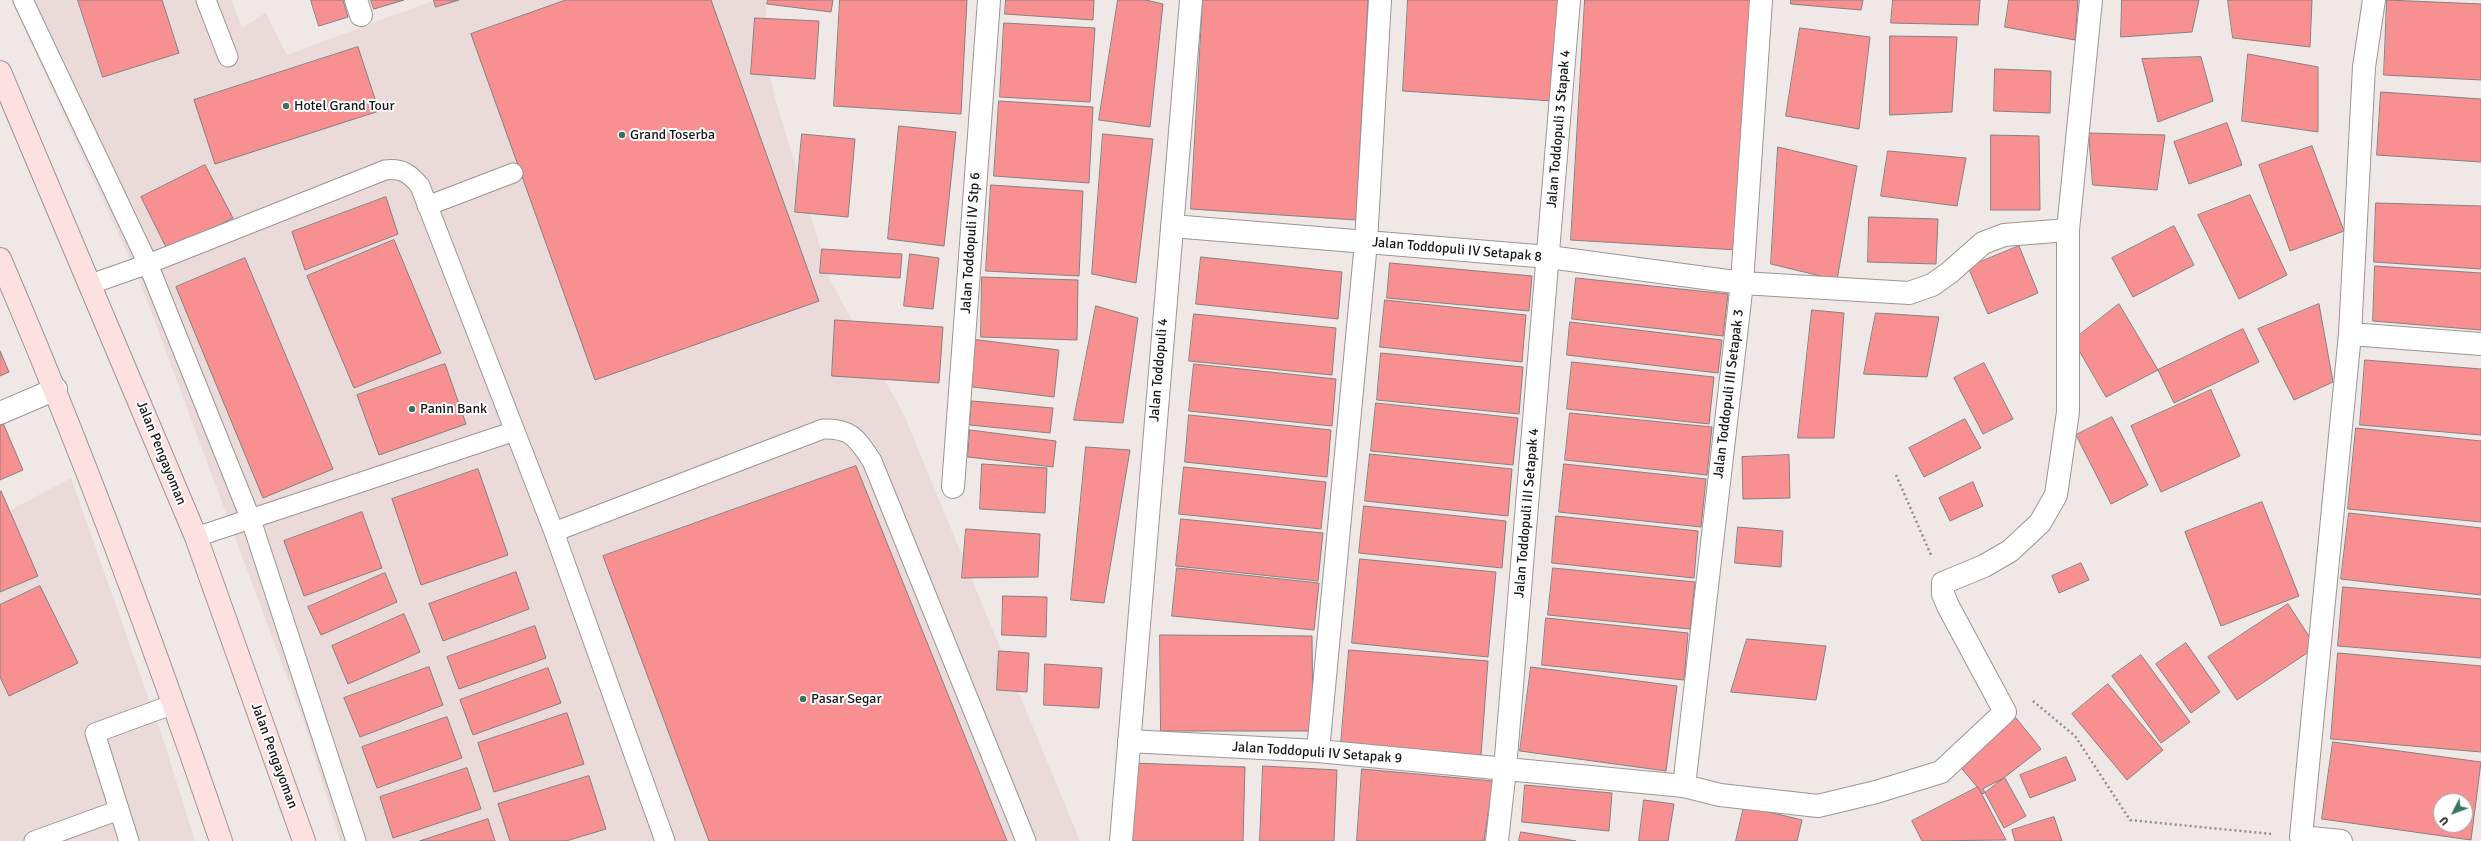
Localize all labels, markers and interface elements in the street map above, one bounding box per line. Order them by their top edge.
street label: Jalan Toddopuli 3 Stapak 4 [1544,49,1574,209]
place label: Hotel Grand Tour [294,98,395,114]
marker: Hotel Grand Tour [281,101,291,111]
place label: Grand Toserba [630,127,715,143]
marker: Grand Toserba [617,130,627,140]
street label: Jalan Toddopuli IV Stp 6 [958,172,984,314]
street label: Jalan Toddopuli IV Setapak 8 [1371,234,1543,266]
street label: Jalan Toddopuli III Setapak 3 [1710,308,1748,480]
street label: Jalan Toddopuli 4 [1146,318,1172,422]
street label: Jalan Pengayoman [132,398,190,508]
place label: Panin Bank [420,401,487,417]
marker: Panin Bank [407,404,417,414]
street label: Jalan Toddopuli III Setapak 4 [1511,427,1543,599]
place label: Pasar Segar [811,691,882,707]
marker: Pasar Segar [798,694,808,704]
street label: Jalan Pengayoman [247,701,301,811]
street label: Jalan Toddopuli IV Setapak 9 [1231,739,1403,767]
north arrow [2433,793,2473,833]
text: U [2437,814,2452,828]

